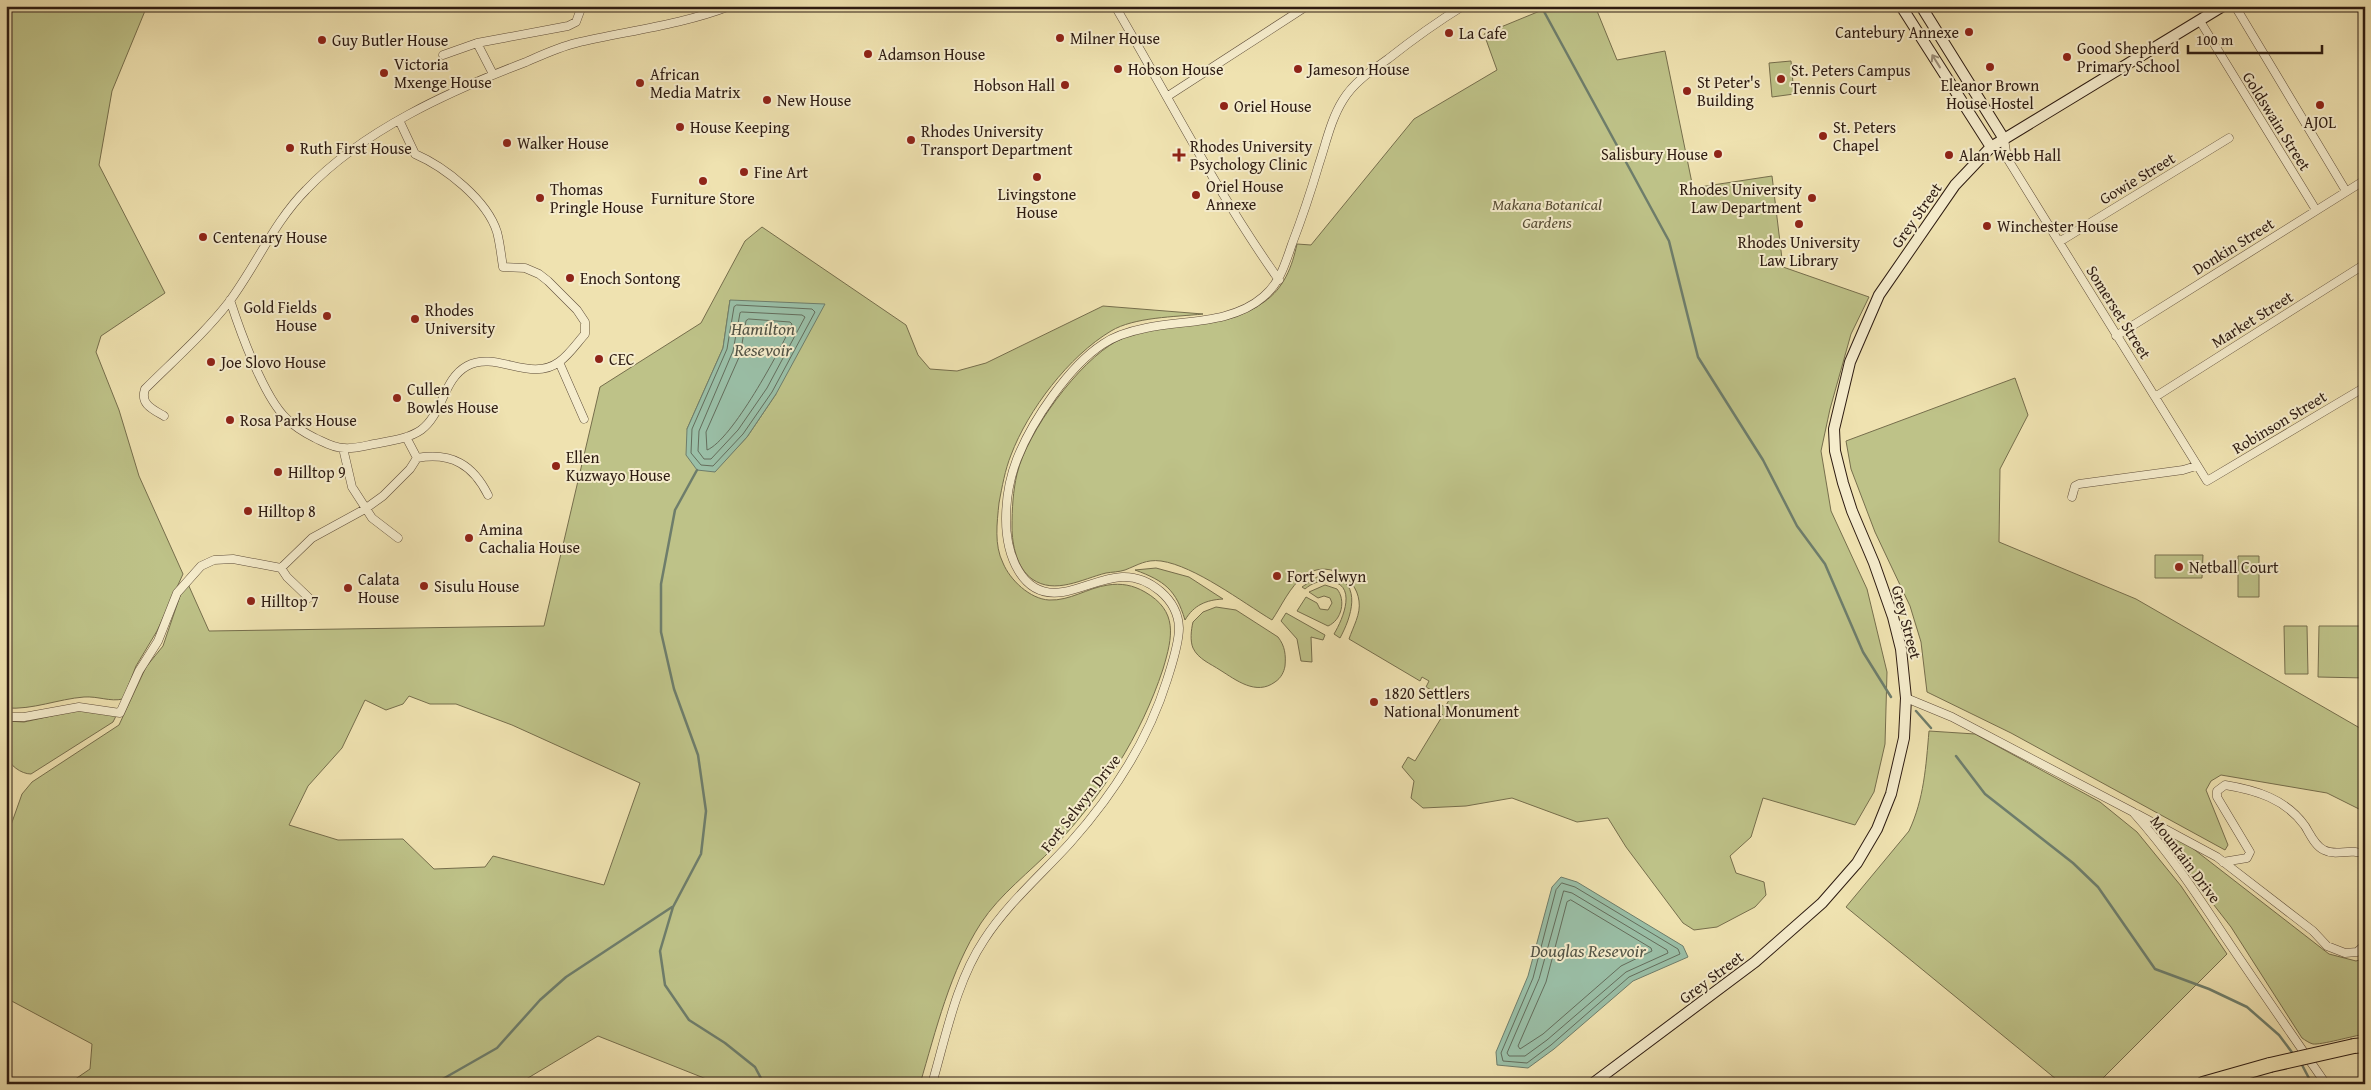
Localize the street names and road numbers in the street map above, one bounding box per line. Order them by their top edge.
street label: Goldswain Street [2237,67,2317,176]
street label: Gowie Street [2095,146,2180,210]
street label: Grey Street [1885,177,1948,253]
street label: Donkin Street [2187,211,2279,281]
street label: Somerset Street [2081,260,2158,364]
street label: Market Street [2207,284,2298,354]
street label: Robinson Street [2227,384,2331,460]
street label: Grey Street [1886,583,1928,662]
street label: Fort Selwyn Drive [1034,749,1126,857]
street label: Mountain Drive [2145,810,2227,908]
street label: Grey Street [1674,945,1749,1009]

